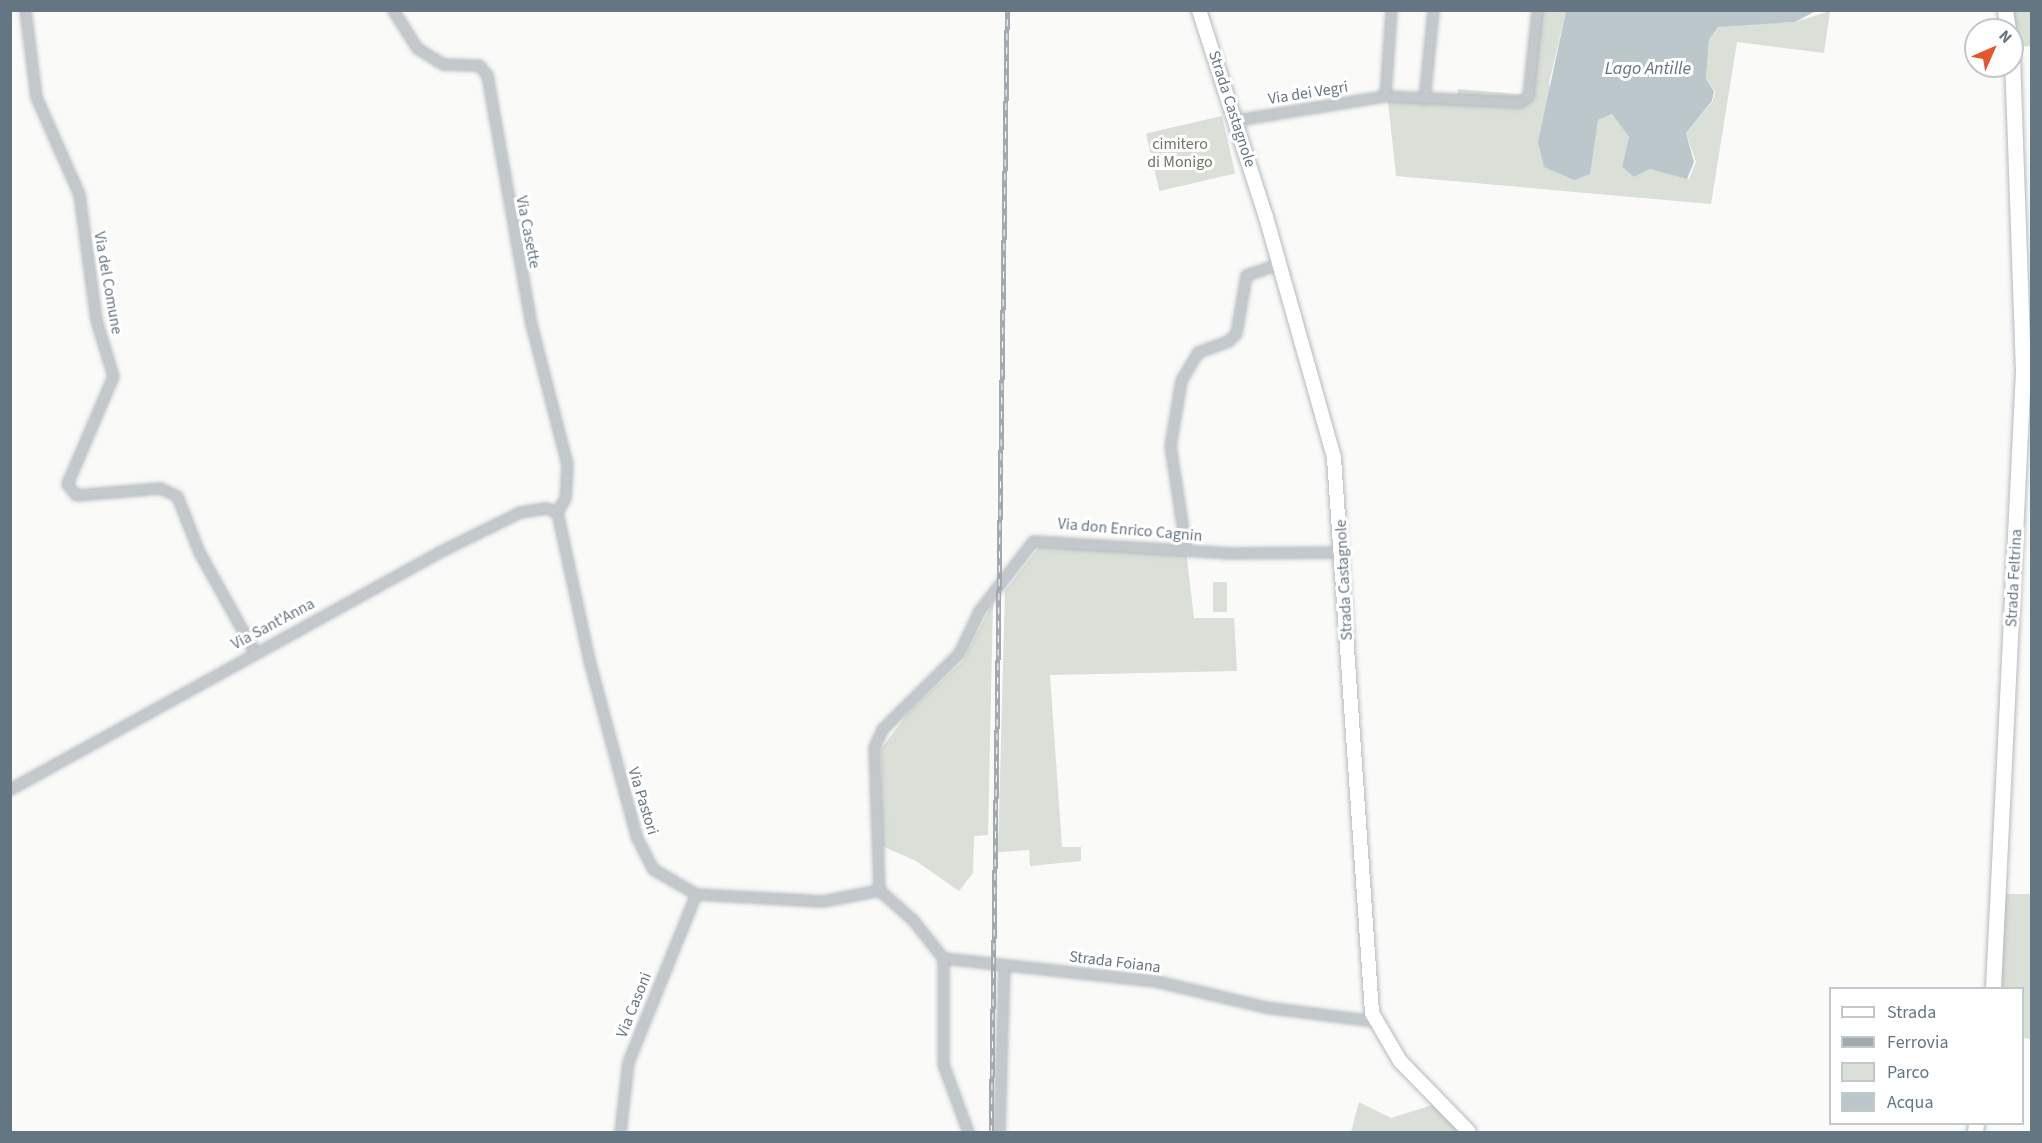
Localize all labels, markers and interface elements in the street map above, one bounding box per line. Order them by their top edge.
north arrow [1964,18,2024,78]
text: N [1994,25,2017,48]
street label: Strada Castagnole [1204,48,1260,170]
water label: Lago Antille [1605,58,1691,80]
street label: Via dei Vegri [1267,77,1349,109]
park label: cimitero di Monigo [1147,134,1213,172]
street label: Via Casette [512,194,544,270]
street label: Via del Comune [90,230,126,336]
street label: Via don Enrico Cagnin [1057,514,1203,546]
street label: Strada Castagnole [1331,519,1357,641]
street label: Strada Feltrina [2002,528,2026,628]
street label: Via Sant'Anna [228,594,318,654]
street label: Via Pastori [624,765,662,837]
street label: Strada Foiana [1068,947,1162,977]
street label: Via Casoni [612,970,656,1040]
legend [1829,987,2024,1125]
text: Strada [1887,1000,1936,1025]
text: Ferrovia [1887,1030,1948,1055]
text: Parco [1887,1060,1929,1085]
text: Acqua [1887,1090,1933,1115]

